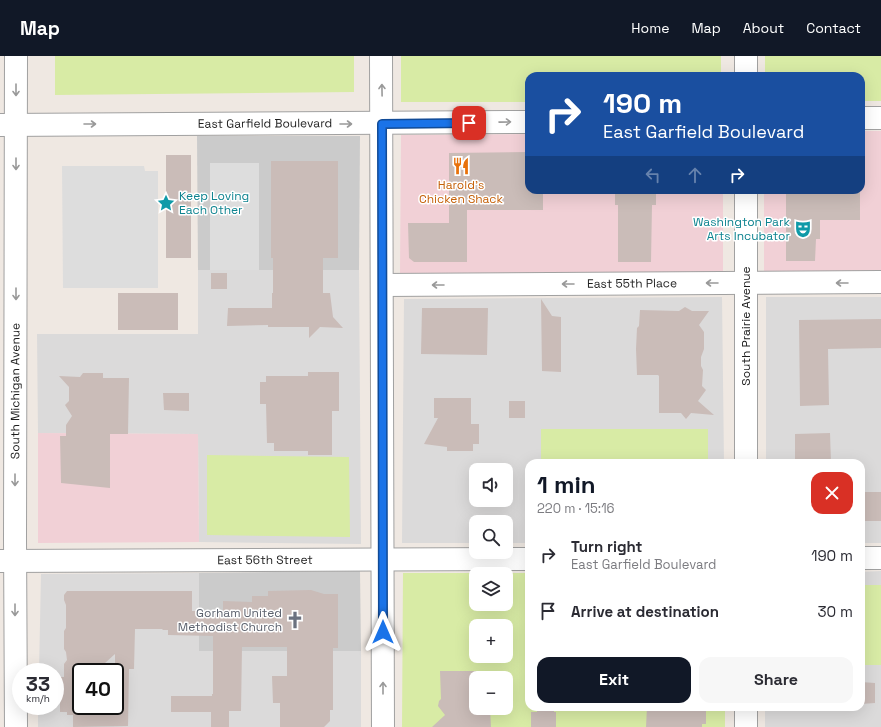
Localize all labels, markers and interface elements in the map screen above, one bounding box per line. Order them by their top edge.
text: Map [20,16,60,41]
text: Home [631,19,669,37]
text: Map [691,19,721,37]
text: About [743,19,784,37]
text: Contact [806,19,861,37]
one-way arrow [12,83,20,96]
one-way arrow [378,84,386,97]
text: 190 m [603,85,682,121]
icon: right [537,88,589,140]
pin [452,106,486,140]
icon: arrive [458,112,480,134]
street label: East Garfield Boulevard [198,115,332,132]
one-way arrow [498,118,511,126]
one-way arrow [83,120,96,128]
one-way arrow [339,120,352,128]
text: East Garfield Boulevard [603,120,804,143]
restaurant icon: Harold's Chicken Shack [451,156,471,176]
one-way arrow [12,157,20,170]
icon: left [642,164,664,186]
icon: ahead [684,164,706,186]
icon: right [726,164,748,186]
place label: Harold's Chicken Shack [419,177,504,207]
place label: Keep Loving Each Other [179,188,249,218]
place icon: Keep Loving Each Other [156,193,176,213]
place label: Washington Park Arts Incubator [693,214,791,244]
theatre icon: Washington Park Arts Incubator [793,219,813,239]
street label: South Prairie Avenue [738,266,754,386]
street label: East 55th Place [587,275,677,292]
one-way arrow [706,279,719,287]
one-way arrow [836,279,849,287]
one-way arrow [562,280,575,288]
one-way arrow [432,281,445,289]
one-way arrow [12,287,20,300]
street label: South Michigan Avenue [7,323,23,459]
map controls [469,463,513,715]
button: sound [469,463,513,507]
text: 1 min [537,469,596,500]
button: close [811,472,853,514]
one-way arrow [11,473,19,486]
text: 220 m · 15:16 [537,500,615,517]
button: search [469,515,513,559]
text: Turn right [571,537,642,556]
icon: right [537,544,559,566]
text: 190 m [811,546,853,565]
street label: East 56th Street [217,552,313,568]
text: East Garfield Boulevard [571,556,716,573]
button: layers [469,567,513,611]
icon: arrive [537,600,559,622]
text: Arrive at destination [571,602,719,621]
text: 30 m [818,602,853,621]
one-way arrow [11,603,19,616]
place label: Gorham United Methodist Church [178,605,282,635]
church icon: Gorham United Methodist Church [285,610,305,630]
position arrow [362,611,404,653]
button: + [469,619,513,663]
button: Exit [537,657,691,703]
button: Share [699,657,853,703]
speed limit sign: 40 [72,663,124,715]
text: 33 [26,671,50,697]
button: − [469,671,513,715]
one-way arrow [379,682,387,695]
text: km/h [26,692,50,705]

